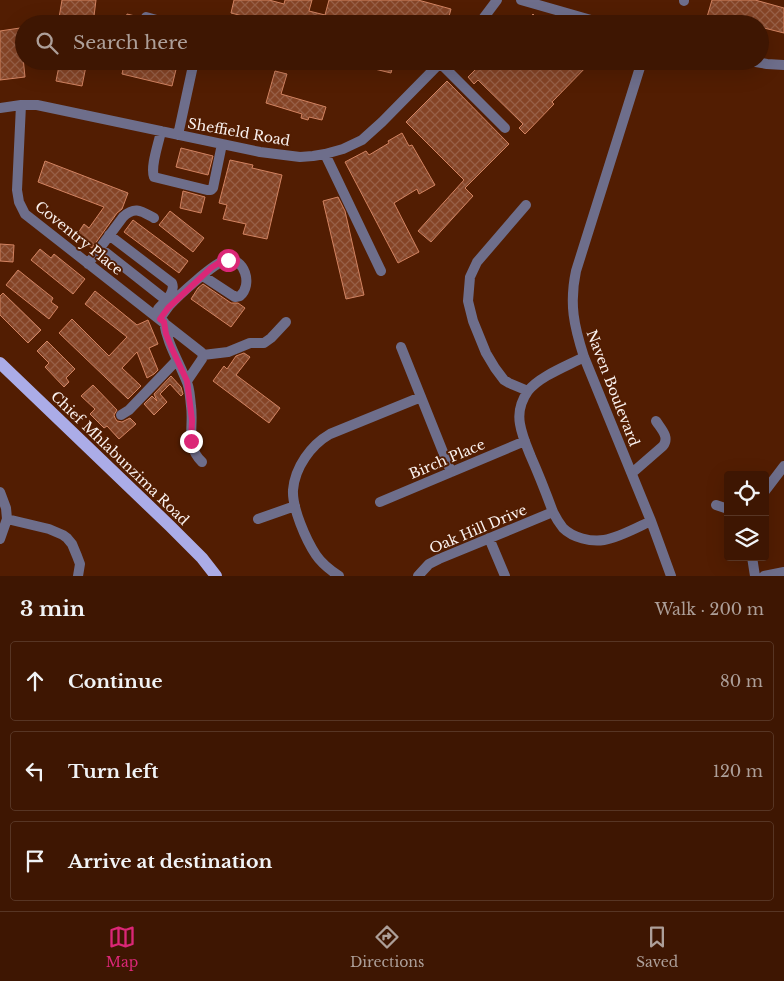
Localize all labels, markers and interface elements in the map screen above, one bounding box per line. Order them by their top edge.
search box [15,15,769,70]
icon: search [33,29,61,57]
text: Search here [73,31,188,54]
street label: Sheffield Road [186,114,292,150]
street label: Coventry Place [31,197,127,279]
route start [217,249,240,272]
street label: Naven Boulevard [583,327,644,449]
street label: Chief Mhlabunzima Road [47,387,193,529]
route end [180,430,203,453]
street label: Birch Place [406,435,488,483]
map controls [724,471,769,561]
button: locate [724,471,769,516]
street label: Oak Hill Drive [427,500,529,558]
button: layers [724,516,769,561]
text: 3 min [20,596,85,622]
text: Walk · 200 m [655,599,764,619]
icon: ahead [21,667,49,695]
text: Continue [68,670,163,693]
text: 80 m [720,671,763,691]
icon: left [21,757,49,785]
text: Turn left [68,760,159,783]
text: 120 m [713,761,763,781]
icon: arrive [21,847,49,875]
text: Arrive at destination [68,850,272,873]
tab: Map [106,923,138,971]
tab: Directions [350,923,424,971]
tab: Saved [636,923,678,971]

